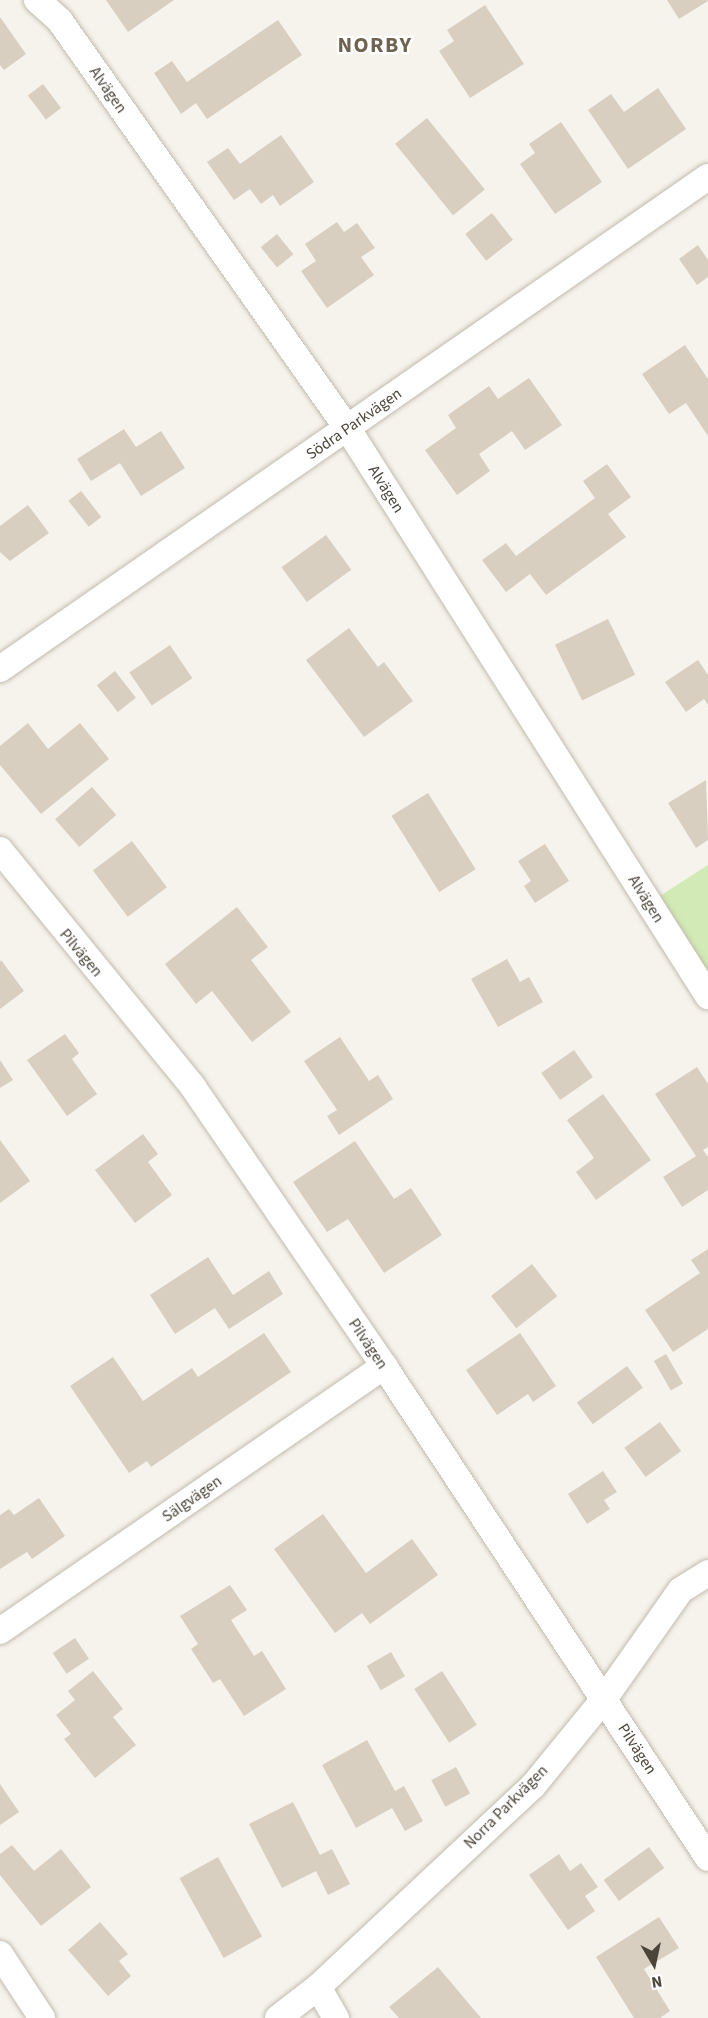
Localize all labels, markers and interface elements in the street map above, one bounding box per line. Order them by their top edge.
district label: NORBY [337,33,413,59]
street label: Alvägen [85,63,131,117]
street label: Södra Parkvägen [303,384,405,464]
street label: Alvägen [364,462,408,516]
street label: Alvägen [624,872,668,926]
street label: Pilvägen [55,925,107,981]
street label: Pilvägen [344,1315,392,1373]
street label: Sälgvägen [158,1472,226,1526]
street label: Pilvägen [613,1720,661,1778]
street label: Norra Parkvägen [460,1761,552,1853]
north arrow [624,1934,684,1994]
text: N [650,1970,664,1993]

